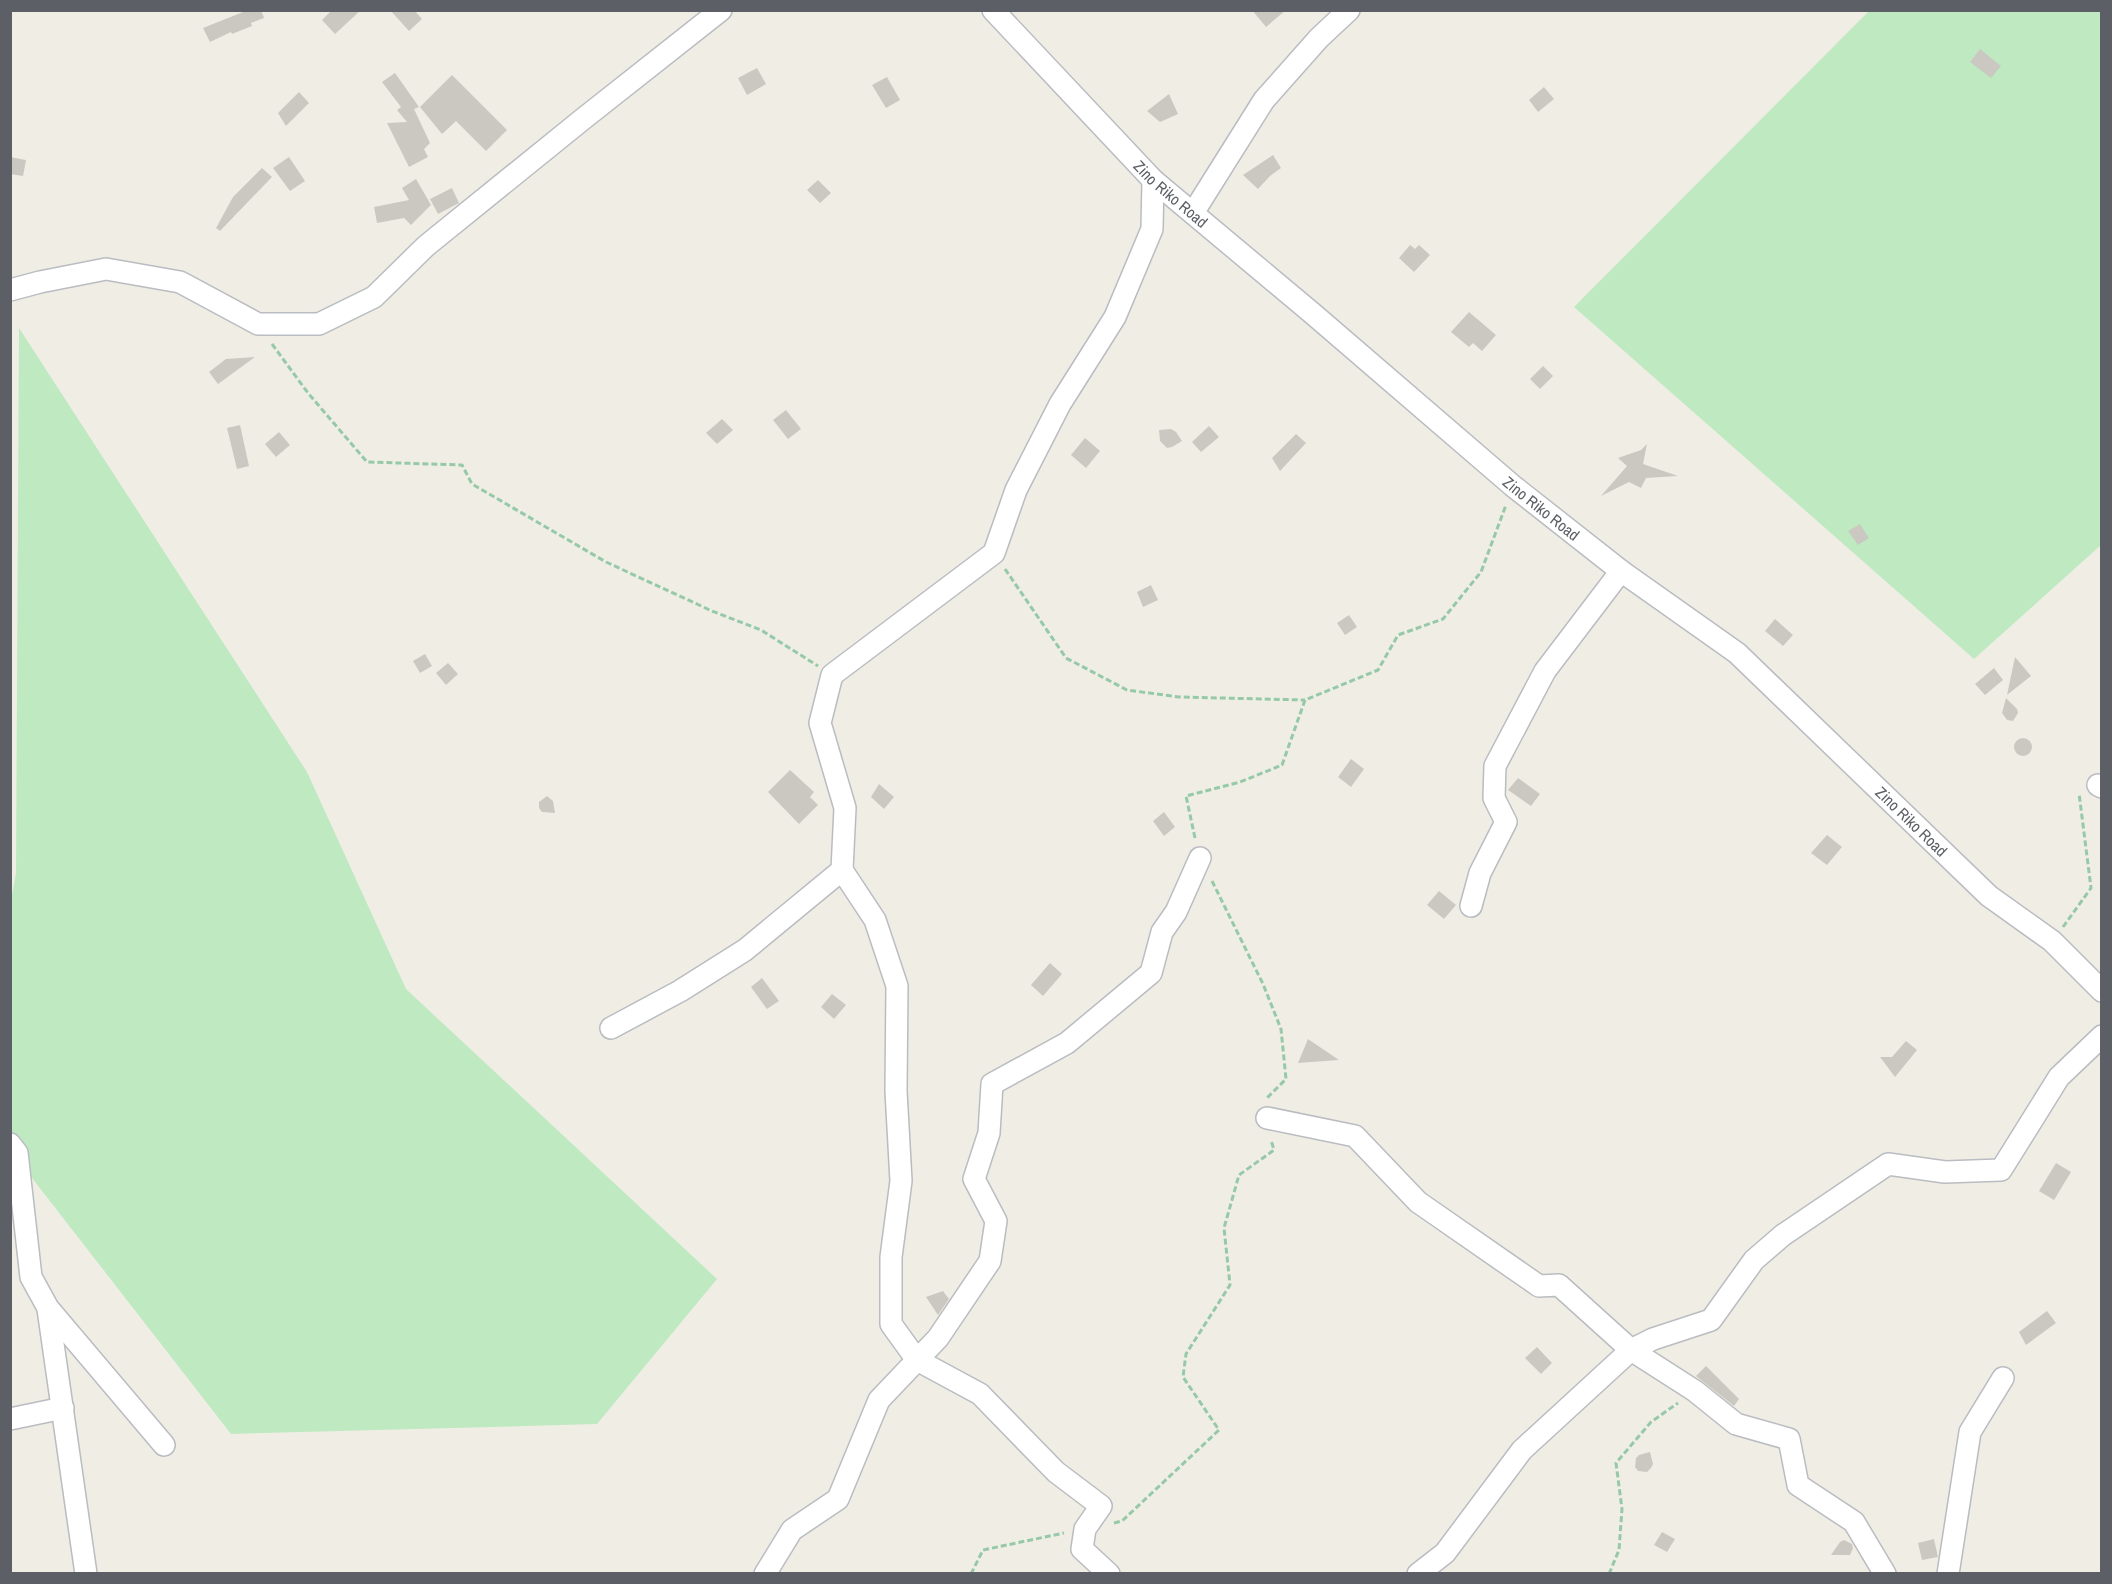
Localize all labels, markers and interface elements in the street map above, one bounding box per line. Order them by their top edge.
street label: Zino Riko Road [1129,155,1213,232]
street label: Zino Riko Road [1498,471,1584,545]
street label: Zino Riko Road [1871,782,1952,861]

